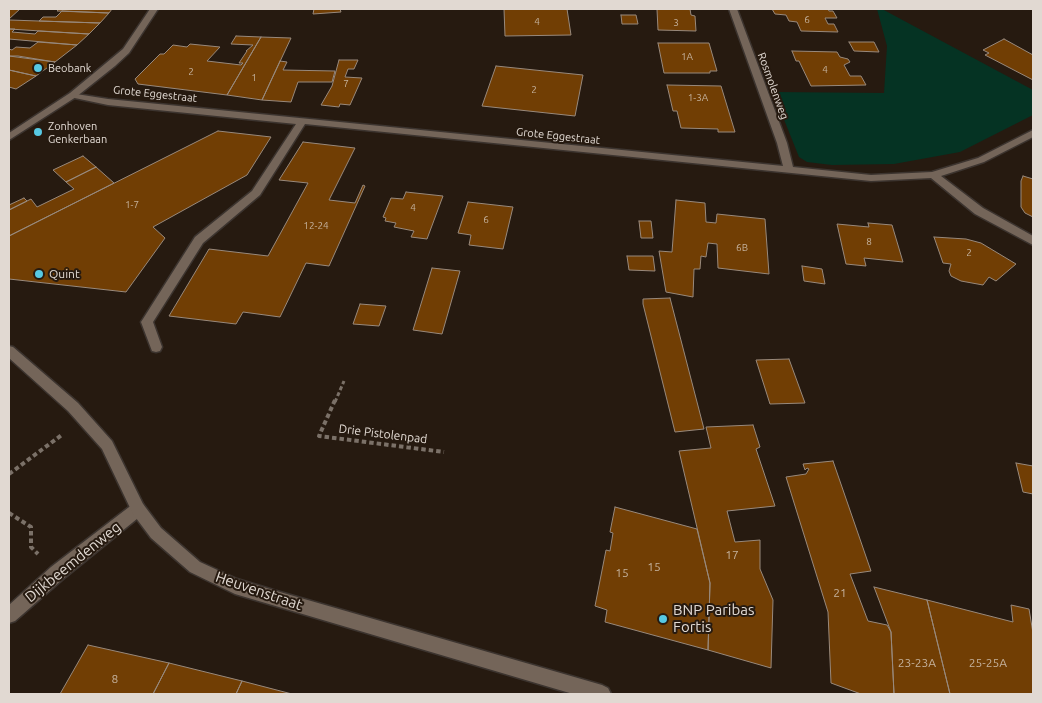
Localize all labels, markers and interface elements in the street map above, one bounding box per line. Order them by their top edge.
house number: 6 [804,14,810,26]
house number: 4 [534,16,540,28]
house number: 3 [673,17,679,29]
house number: 1A [681,51,693,63]
street label: Rosmolenweg [755,51,791,121]
place label: Beobank [48,61,91,75]
marker: Beobank [32,62,44,74]
house number: 4 [822,64,828,76]
house number: 2 [188,66,194,78]
house number: 1 [251,72,257,84]
house number: 7 [343,78,349,90]
street label: Grote Eggestraat [112,83,198,105]
house number: 2 [531,84,537,96]
house number: 1-3A [688,92,708,104]
place label: Zonhoven Genkerbaan [48,119,107,145]
street label: Grote Eggestraat [515,125,601,147]
marker: Zonhoven Genkerbaan [32,126,44,138]
house number: 1-7 [125,199,139,211]
house number: 4 [410,202,416,214]
house number: 6 [483,214,489,226]
house number: 12-24 [303,220,329,232]
house number: 8 [866,236,872,248]
house number: 6B [736,242,748,254]
house number: 2 [966,247,972,259]
place label: Quint [49,267,80,281]
marker: Quint [33,268,45,280]
street label: Drie Pistolenpad [338,421,428,447]
street label: Dijkbeemdenweg [22,518,124,606]
house number: 17 [725,548,739,562]
house number: 15 [647,560,661,574]
house number: 15 [615,566,629,580]
street label: Heuvenstraat [213,568,305,614]
house number: 21 [833,586,847,600]
place label: BNP Paribas Fortis [673,601,755,636]
marker: BNP Paribas Fortis [657,613,669,625]
house number: 23-23A [898,656,936,670]
house number: 25-25A [969,656,1007,670]
house number: 8 [112,672,118,686]

